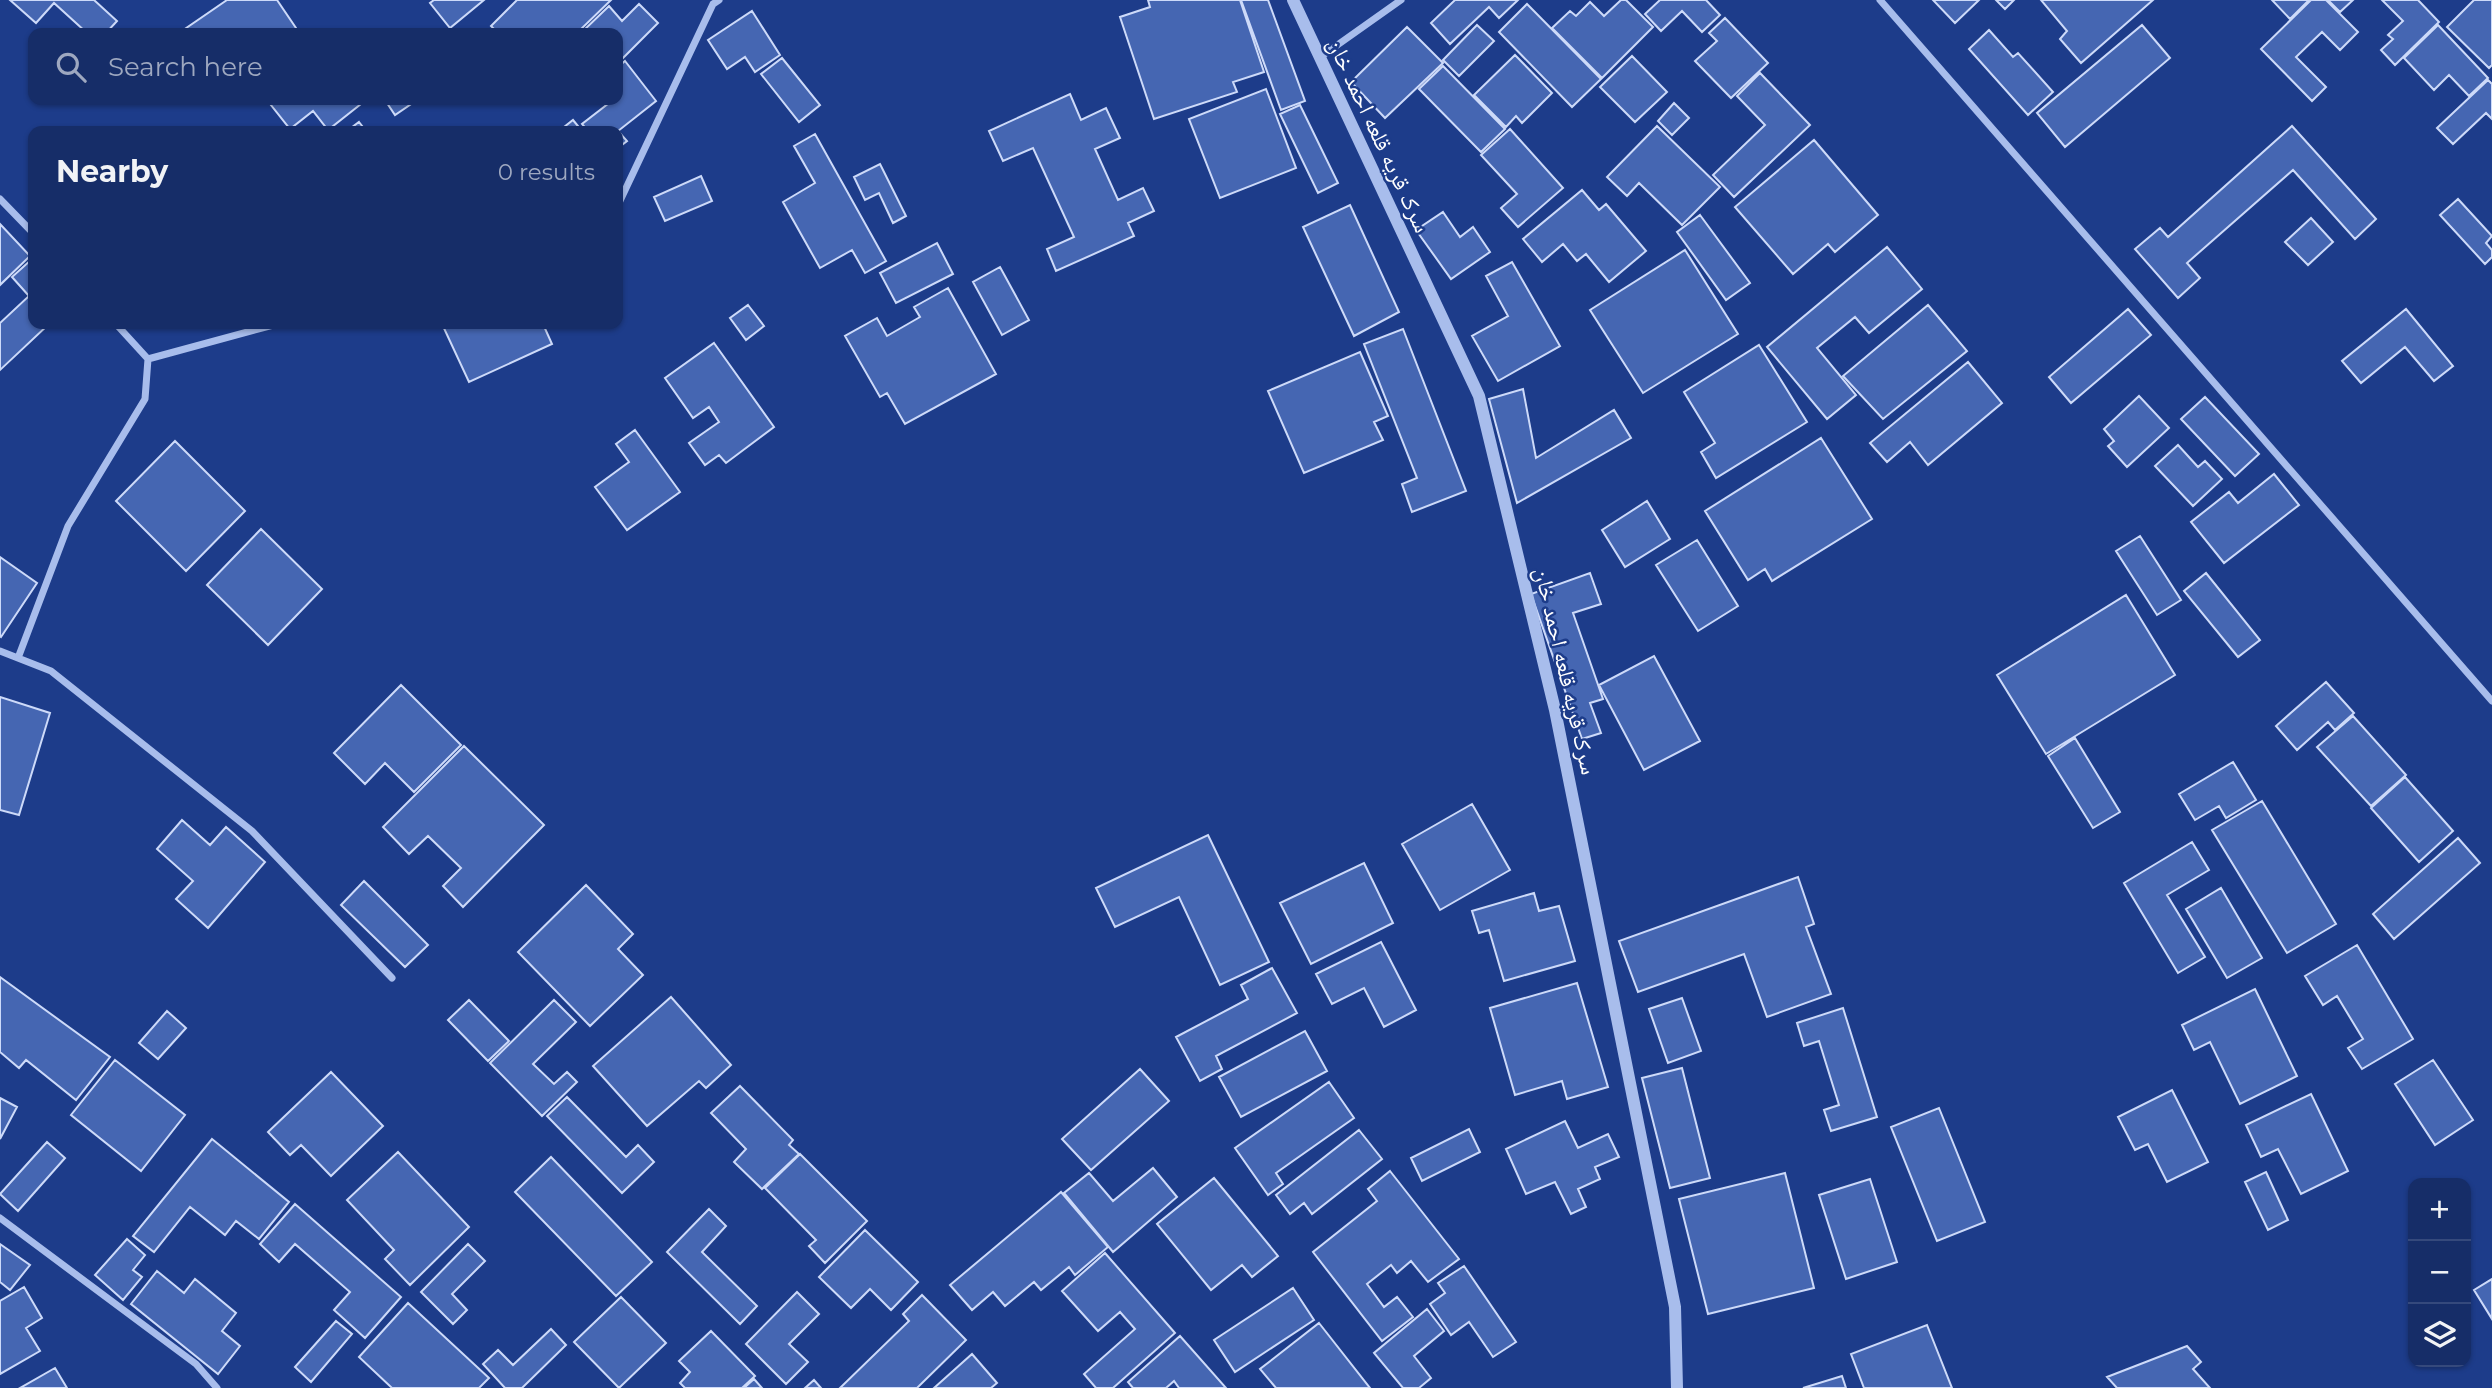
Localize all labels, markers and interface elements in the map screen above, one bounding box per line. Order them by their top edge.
search box [28,28,623,105]
street label: سرک قریه قلعه احمد خان [1322,33,1436,237]
icon: search [52,48,90,86]
text: Search here [108,51,263,83]
text: Nearby [56,153,168,190]
text: 0 results [498,158,595,186]
street label: سرک قریه قلعه احمد خان [1529,565,1603,777]
map controls [2408,1178,2471,1367]
button: + [2408,1178,2471,1241]
button: − [2408,1241,2471,1304]
button: layers [2408,1304,2471,1367]

